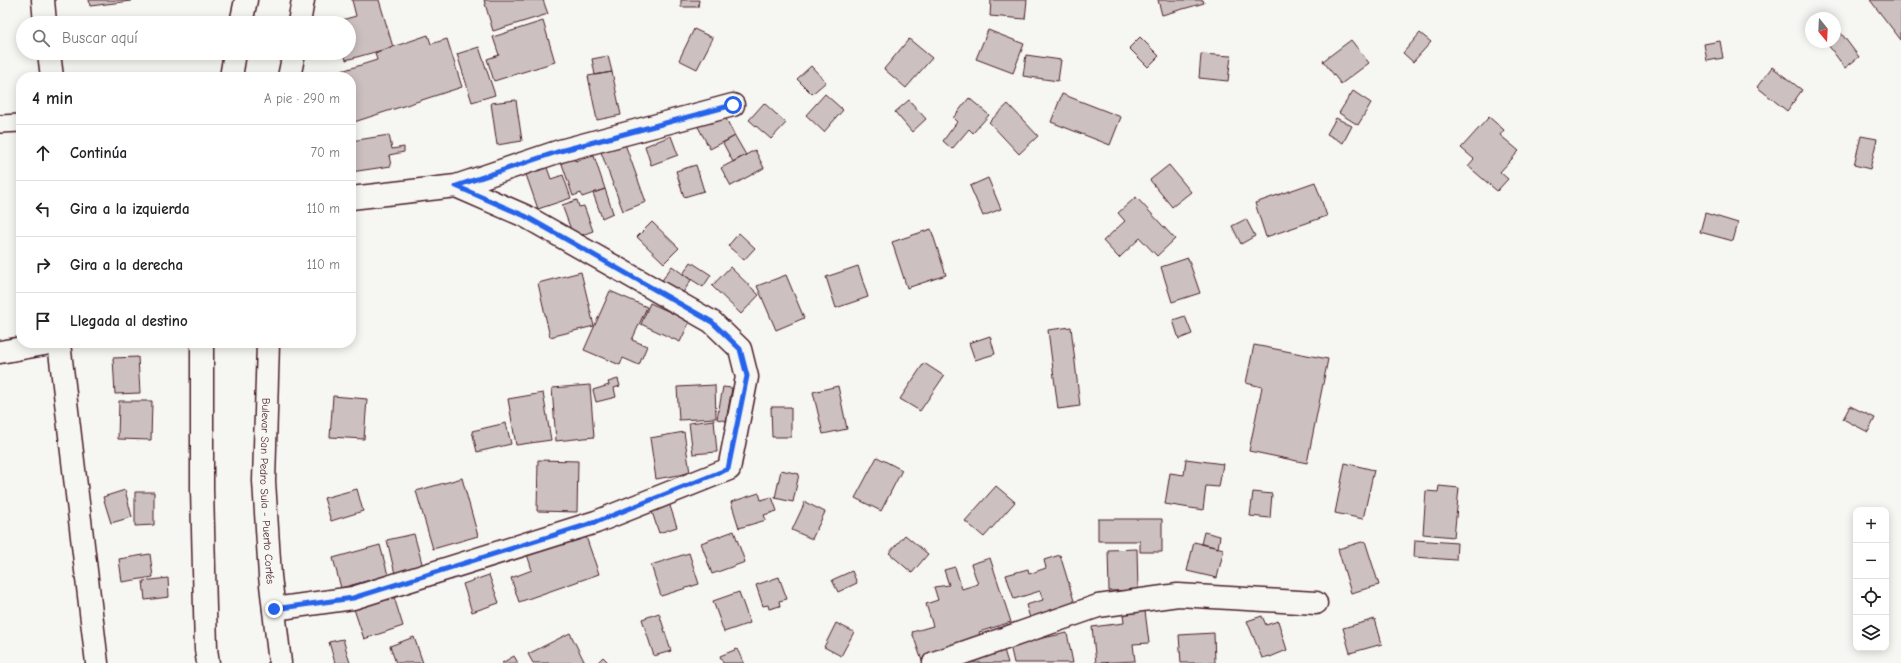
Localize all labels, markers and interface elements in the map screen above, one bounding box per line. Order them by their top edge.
north arrow [1805,12,1841,48]
search box [16,16,356,60]
icon: search [30,27,52,49]
text: Buscar aquí [62,29,138,47]
text: 4 min [32,89,73,108]
text: A pie · 290 m [264,91,340,106]
route start [724,96,742,114]
icon: ahead [32,142,54,164]
text: Continúa [70,144,127,162]
text: 70 m [311,145,340,160]
icon: left [32,198,54,220]
text: Gira a la izquierda [70,200,190,218]
text: 110 m [307,201,340,216]
icon: right [32,254,54,276]
text: Gira a la derecha [70,256,183,274]
text: 110 m [307,257,340,272]
icon: arrive [32,310,54,332]
text: Llegada al destino [70,312,188,330]
street label: Bulevar San Pedro Sula - Puerto Cortés [257,398,277,585]
map controls [1853,507,1889,651]
button: + [1853,507,1889,543]
button: − [1853,543,1889,579]
button: locate [1853,579,1889,615]
route end [265,600,283,618]
button: layers [1853,615,1889,651]

